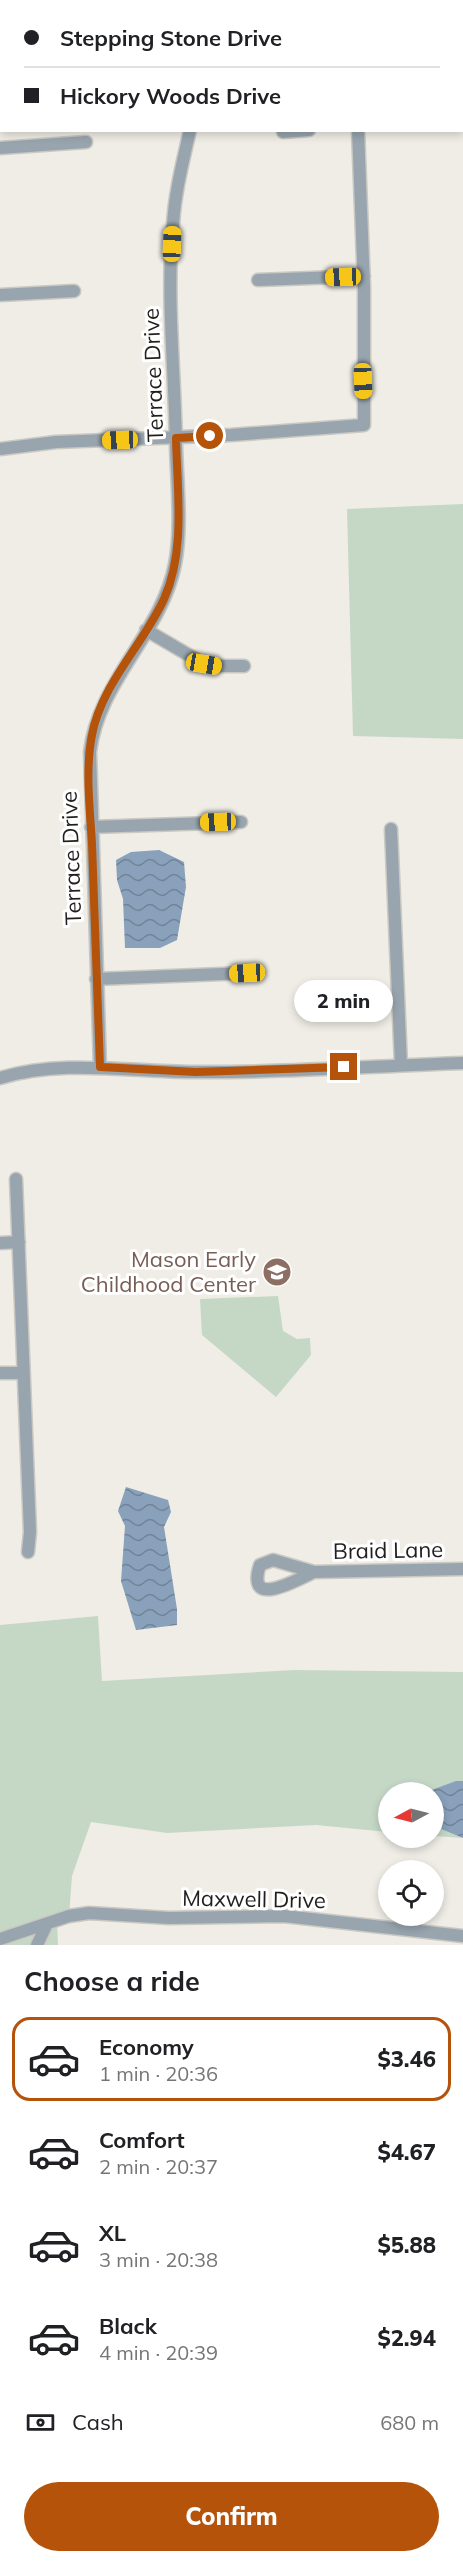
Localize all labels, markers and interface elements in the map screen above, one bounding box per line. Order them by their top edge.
text: Stepping Stone Drive [60,24,282,52]
text: Hickory Woods Drive [60,82,281,110]
car [162,226,182,262]
car [325,267,361,287]
street label: Terrace Drive [137,307,169,443]
car [353,363,373,399]
route start [196,422,223,449]
car [102,430,138,450]
car [185,652,223,676]
street label: Terrace Drive [55,790,87,926]
car [200,812,236,832]
car [229,963,265,983]
callout: 2 min [294,980,394,1022]
text: 2 min [317,988,370,1013]
route end [330,1053,357,1080]
place label: Mason Early Childhood Center [81,1245,256,1298]
school or university icon: Mason Early Childhood Center [261,1256,293,1288]
street label: Braid Lane [333,1535,443,1565]
north arrow [378,1782,444,1848]
map controls [378,1782,444,1926]
button: locate [378,1860,444,1926]
street label: Maxwell Drive [182,1884,326,1914]
text: Choose a ride [24,1964,200,1998]
icon: car [27,2032,81,2086]
text: Economy [99,2033,194,2061]
text: $3.46 [377,2045,436,2073]
text: 1 min · 20:36 [99,2061,218,2086]
icon: car [27,2125,81,2179]
text: Comfort [99,2126,185,2154]
text: $4.67 [377,2138,436,2166]
text: 2 min · 20:37 [99,2154,218,2179]
icon: car [27,2218,81,2272]
text: XL [99,2219,126,2247]
text: $5.88 [377,2231,436,2259]
text: 3 min · 20:38 [99,2247,218,2272]
icon: car [27,2311,81,2365]
text: Black [99,2312,157,2340]
text: $2.94 [377,2324,436,2352]
text: 4 min · 20:39 [99,2340,218,2365]
icon: cash [24,2406,57,2439]
text: Cash [72,2408,124,2436]
text: 680 m [380,2410,439,2435]
button: Confirm [24,2482,439,2551]

